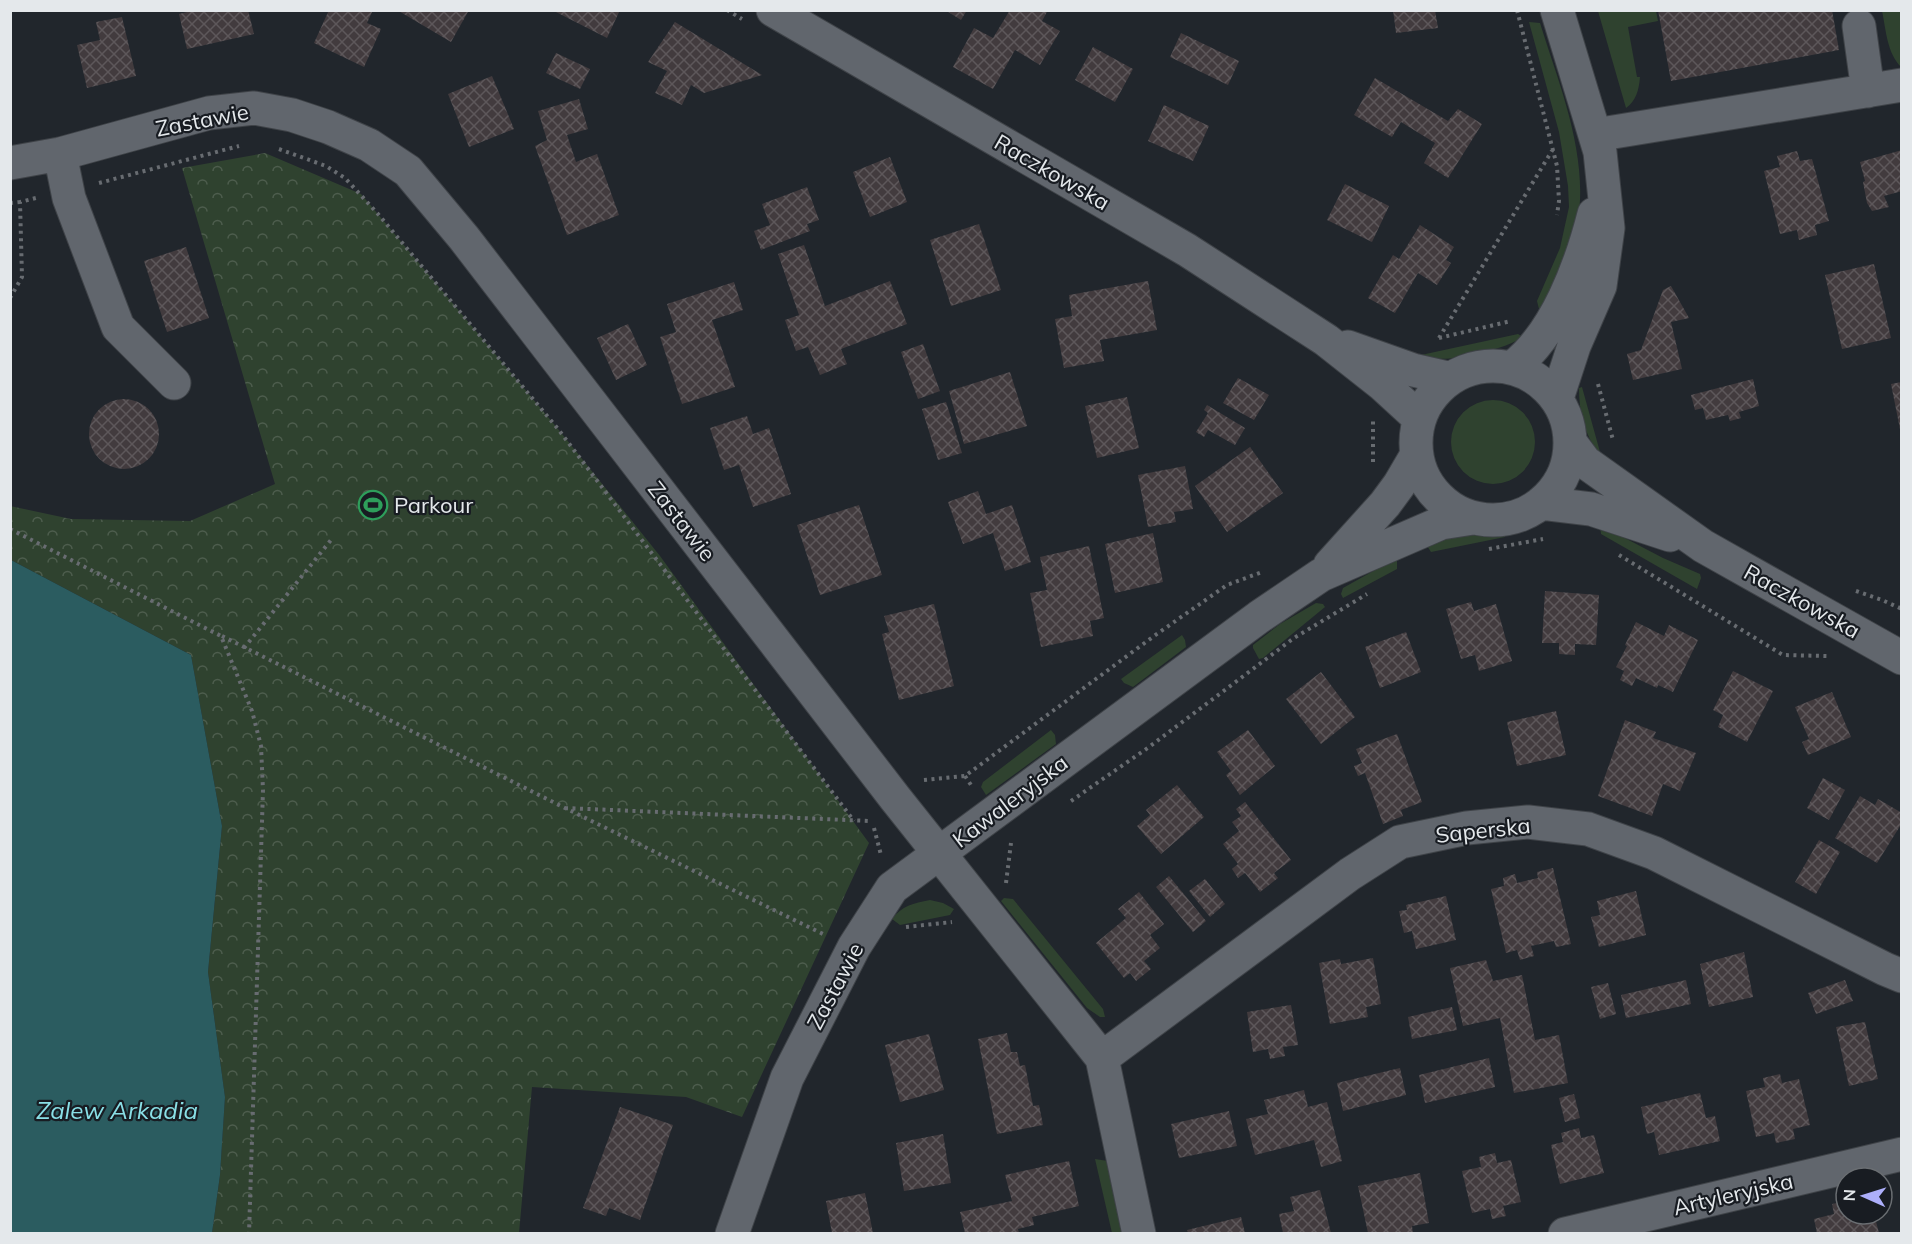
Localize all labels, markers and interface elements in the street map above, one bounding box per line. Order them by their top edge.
street label: Zastawie [153,97,251,143]
street label: Raczkowska [989,128,1115,216]
street label: Zastawie [642,475,722,567]
sports icon: Parkour [357,489,389,521]
place label: Parkour [394,491,473,519]
street label: Raczkowska [1739,558,1865,644]
street label: Kawaleryjska [947,749,1073,853]
street label: Saperska [1434,811,1532,849]
street label: Zastawie [801,938,869,1034]
water label: Zalew Arkadia [36,1095,198,1125]
north arrow [1834,1166,1894,1226]
street label: Artyleryjska [1670,1167,1796,1221]
text: N [1839,1189,1859,1202]

